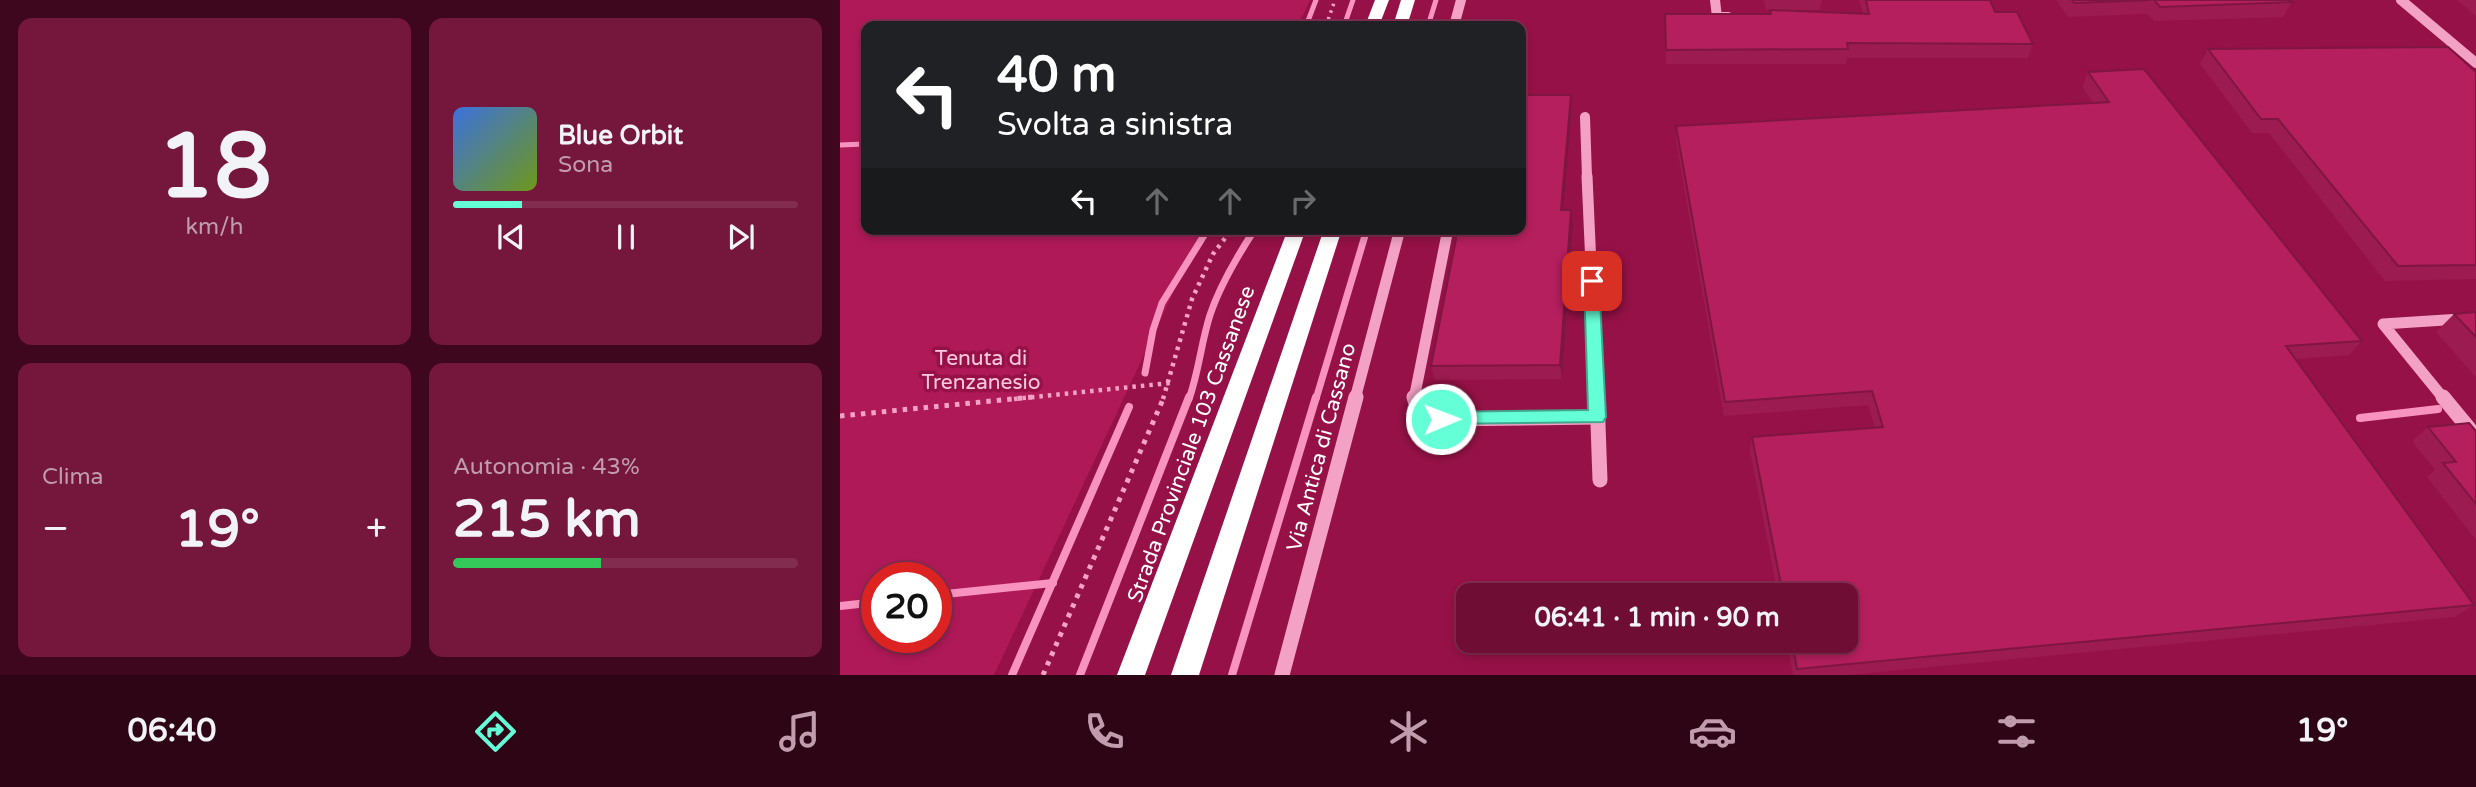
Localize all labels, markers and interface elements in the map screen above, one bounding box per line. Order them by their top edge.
text: 40 m [997,46,1116,105]
icon: left [882,49,973,140]
text: Svolta a sinistra [997,106,1233,144]
text: 18 [157,112,272,222]
text: Blue Orbit [558,120,683,151]
text: Sona [558,151,613,179]
icon: left [1065,182,1103,220]
icon: ahead [1138,182,1176,220]
icon: ahead [1211,182,1249,220]
icon: right [1284,182,1322,220]
text: km/h [186,213,243,241]
icon: previous [492,218,530,256]
icon: pause [607,218,645,256]
icon: next [722,218,760,256]
pin [1562,251,1622,311]
icon: arrive [1573,262,1611,300]
street label: Strada Provinciale 103 Cassanese [1122,282,1261,606]
street label: Via Antica di Cassano [1282,340,1361,554]
park label: Tenuta di Trenzanesio [922,346,1040,395]
position arrow [1404,382,1478,456]
text: Autonomia · 43% [453,453,640,481]
text: Clima [42,463,103,491]
text: 215 km [453,488,641,551]
text: 19° [175,498,260,561]
text: − [42,506,69,552]
text: + [366,506,387,552]
speed limit sign: 20 [861,562,952,653]
text: 06:41 · 1 min · 90 m [1534,602,1780,633]
icon: directions [471,707,520,756]
icon: music [775,707,824,756]
icon: phone [1080,707,1129,756]
icon: climate [1384,707,1433,756]
icon: car [1688,707,1737,756]
icon: filters [1992,707,2041,756]
text: 06:40 [128,712,216,750]
text: 19° [2296,712,2348,750]

